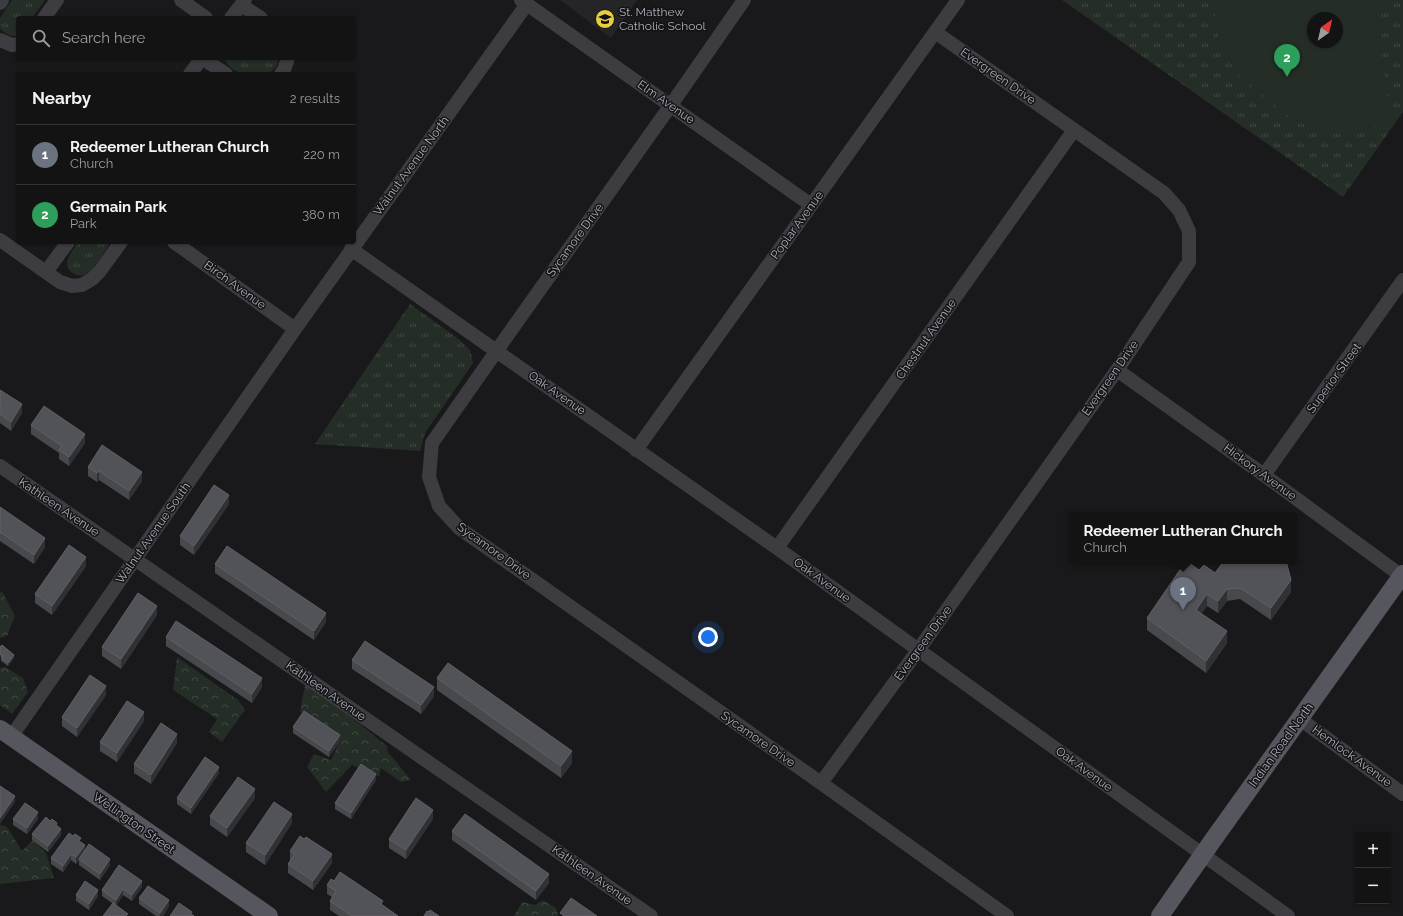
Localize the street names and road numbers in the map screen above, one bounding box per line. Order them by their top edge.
street label: Evergreen Drive [958,45,1038,107]
street label: Elm Avenue [635,77,697,127]
street label: Walnut Avenue North [370,114,452,218]
street label: Poplar Avenue [768,188,826,262]
street label: Sycamore Drive [544,201,606,279]
street label: Birch Avenue [201,258,269,312]
street label: Chestnut Avenue [893,296,959,382]
street label: Evergreen Drive [1079,338,1141,418]
street label: Superior Street [1304,340,1364,416]
street label: Oak Avenue [526,368,588,418]
street label: Hickory Avenue [1221,441,1299,503]
street label: Kathleen Avenue [16,475,102,539]
street label: Walnut Avenue South [113,480,193,586]
street label: Sycamore Drive [455,520,533,582]
street label: Oak Avenue [791,555,853,605]
street label: Evergreen Drive [891,603,955,683]
street label: Kathleen Avenue [283,658,369,724]
street label: Indian Road North [1246,700,1316,790]
street label: Sycamore Drive [718,708,798,770]
street label: Hemlock Avenue [1309,722,1395,790]
street label: Oak Avenue [1053,744,1115,794]
street label: Wellington Street [90,790,178,856]
street label: Kathleen Avenue [549,842,635,908]

